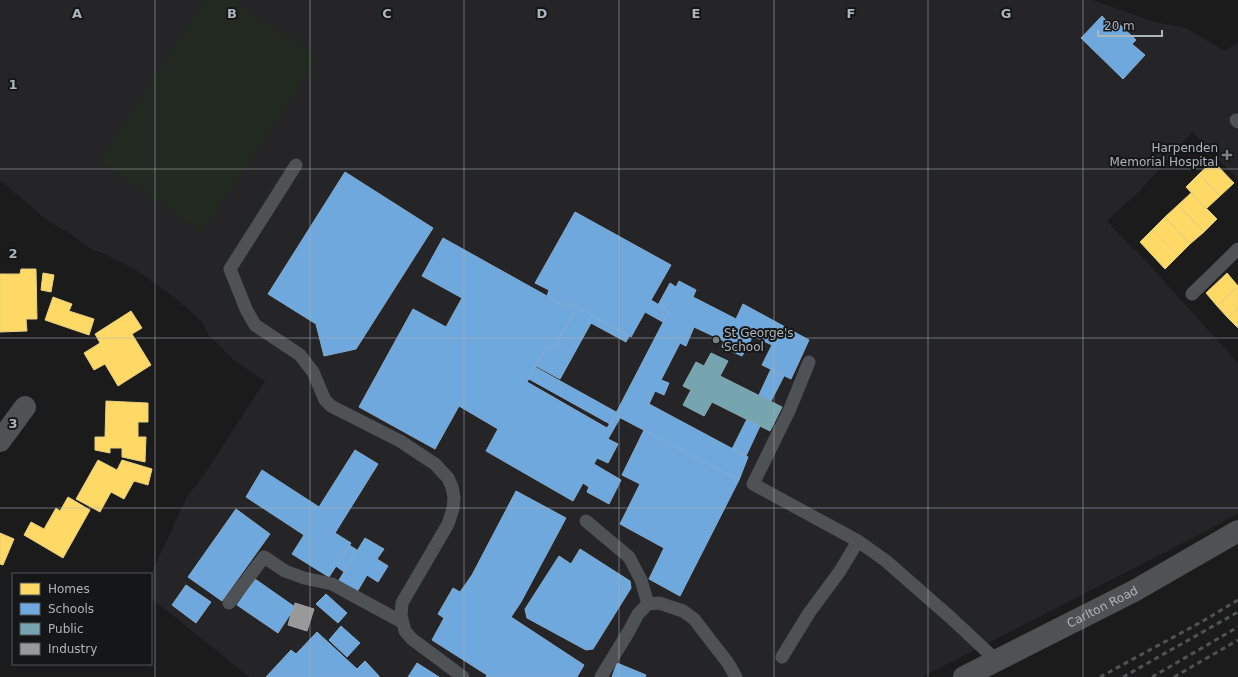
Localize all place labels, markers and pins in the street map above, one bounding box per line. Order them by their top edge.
place label: Harpenden Memorial Hospital [1110,141,1218,169]
marker: Harpenden Memorial Hospital [1221,149,1233,161]
place label: St George's School [724,326,793,354]
marker: St George's School [711,335,721,345]

